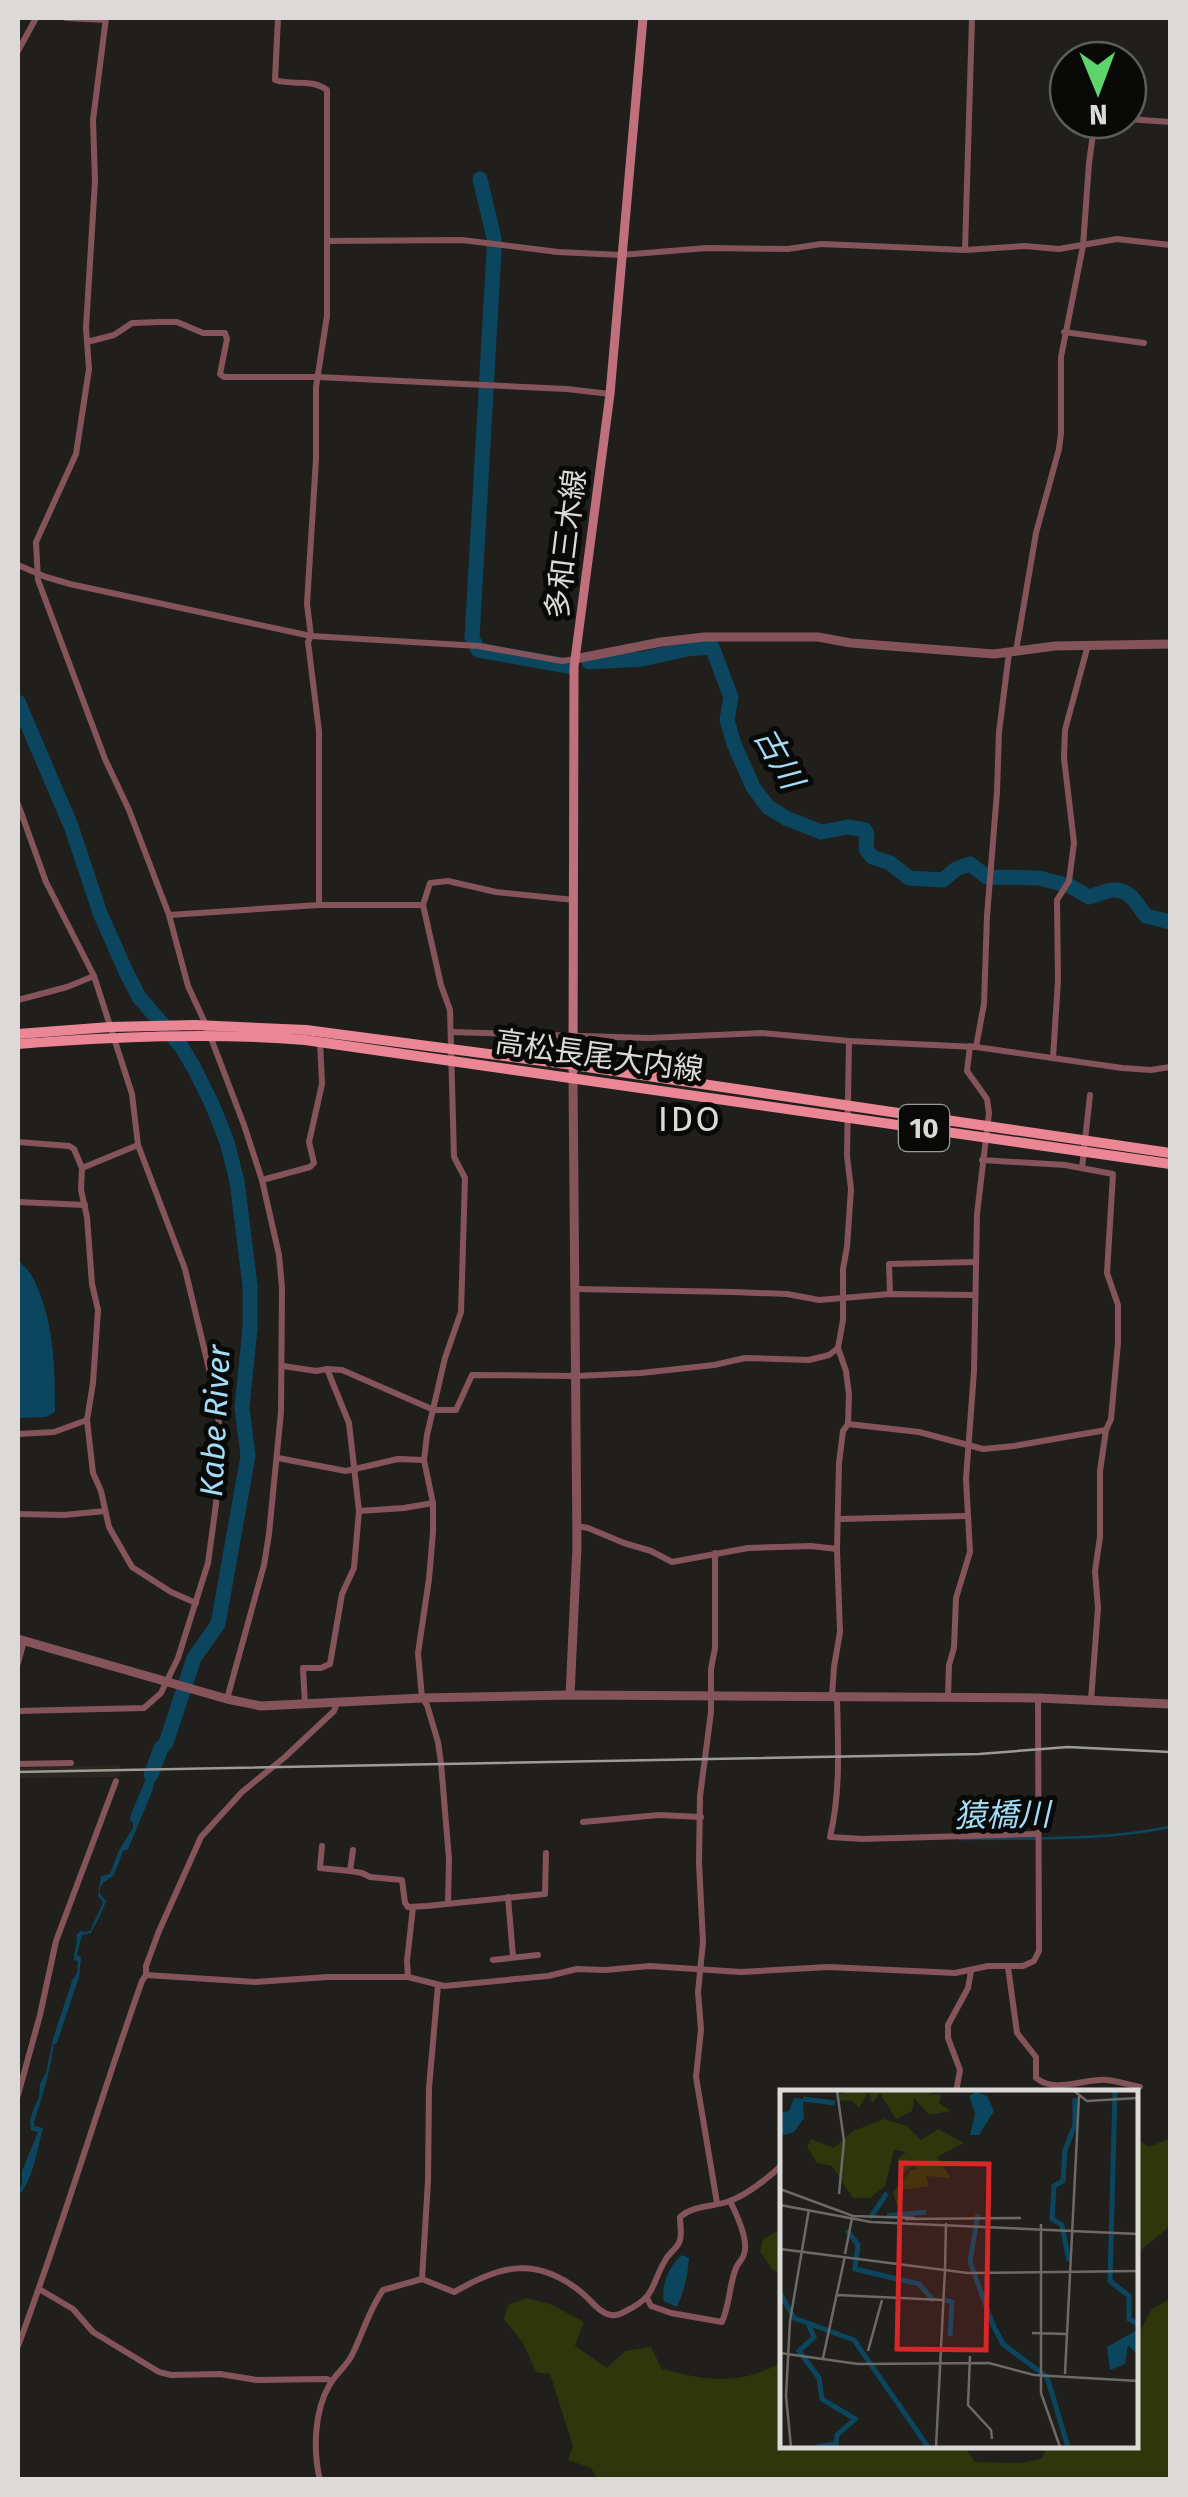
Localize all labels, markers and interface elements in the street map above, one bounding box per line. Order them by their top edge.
north arrow [1048,40,1148,140]
text: N [1089,98,1108,131]
street label: 多和三木線 [539,467,593,621]
water label: 古川 [747,721,813,798]
street label: 高松長尾大内線 [493,1024,705,1088]
district label: IDO [658,1098,722,1140]
road number: 10 [899,1105,949,1151]
water label: Kabe River [192,1342,238,1498]
water label: 猿橋川 [954,1795,1053,1835]
inset map [780,2090,1138,2447]

